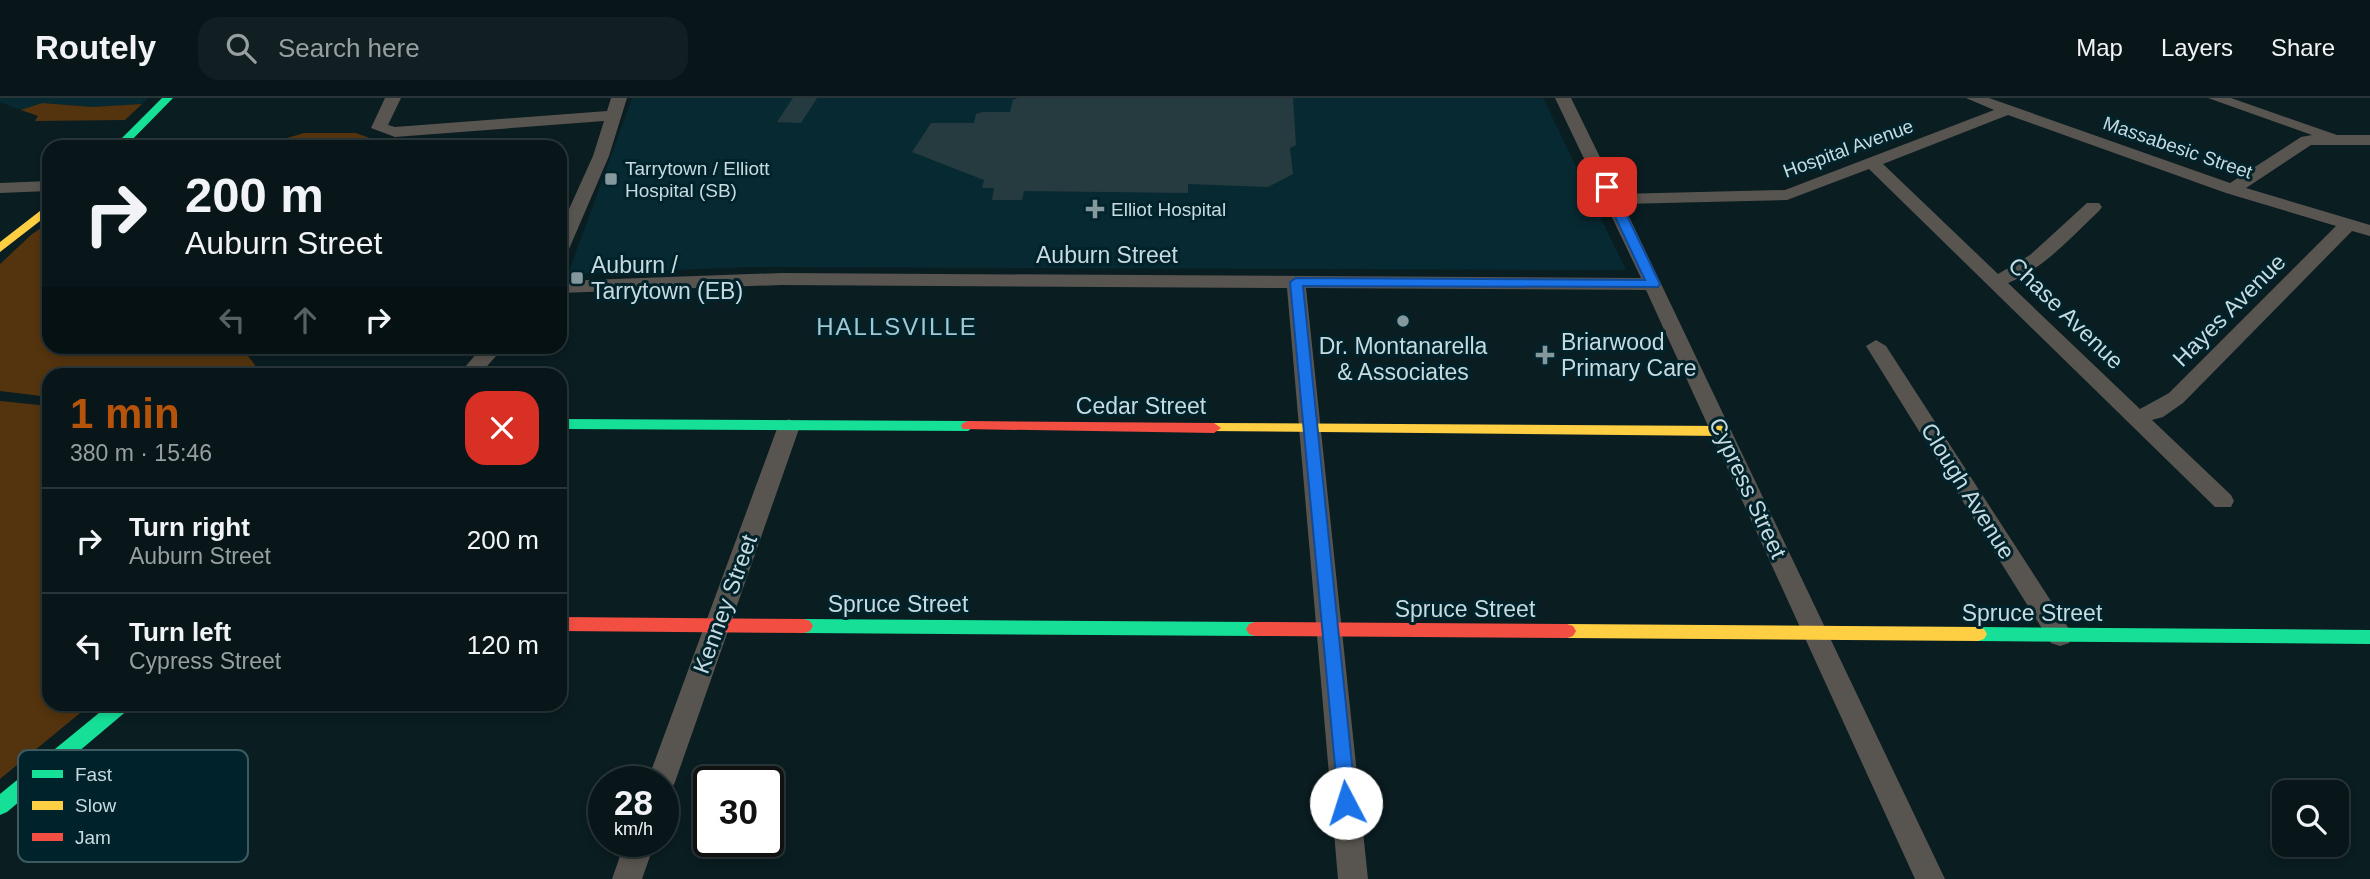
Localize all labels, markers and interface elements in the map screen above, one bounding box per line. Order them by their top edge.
search box [198,17,688,80]
text: Routely [35,29,156,66]
icon: search [222,29,260,67]
text: Search here [278,33,420,63]
text: Map [2076,34,2123,61]
text: Layers [2161,34,2233,61]
text: Share [2271,34,2335,61]
street label: Massabesic Street [2101,112,2256,183]
street label: Hospital Avenue [1780,115,1916,182]
pin [1577,157,1637,217]
place label: Tarrytown / Elliott Hospital (SB) [625,158,770,201]
icon: right [70,168,161,259]
text: 200 m [185,168,324,222]
icon: arrive [1588,168,1626,206]
marker: Tarrytown / Elliott Hospital (SB) [603,171,619,187]
marker: Elliot Hospital [1085,199,1105,219]
place label: Elliot Hospital [1111,199,1226,220]
text: Auburn Street [185,225,382,261]
street label: Auburn Street [1036,242,1179,268]
street label: Hayes Avenue [2168,249,2290,371]
place label: Auburn / Tarrytown (EB) [591,252,743,304]
street label: Chase Avenue [2003,252,2129,374]
marker: Auburn / Tarrytown (EB) [569,270,585,286]
icon: left [213,301,251,339]
icon: ahead [286,301,324,339]
icon: right [359,301,397,339]
district label: HALLSVILLE [816,313,978,340]
marker: Dr. Montanarella & Associates [1395,313,1411,329]
place label: Briarwood Primary Care [1561,329,1696,381]
place label: Dr. Montanarella & Associates [1319,333,1488,385]
marker: Briarwood Primary Care [1535,345,1555,365]
text: 1 min [70,390,180,437]
button: close [465,391,539,465]
street label: Cedar Street [1076,393,1207,419]
street label: Cypress Street [1704,414,1792,563]
street label: Clough Avenue [1916,418,2020,564]
text: 380 m · 15:46 [70,440,212,466]
text: Turn right [129,512,250,542]
icon: right [70,522,108,560]
text: 200 m [467,525,539,555]
street label: Kenney Street [688,530,762,677]
text: Auburn Street [129,543,271,569]
street label: Spruce Street [828,591,969,617]
street label: Spruce Street [1395,596,1536,622]
street label: Spruce Street [1962,600,2103,626]
text: Turn left [129,617,231,647]
icon: left [70,627,108,665]
text: 120 m [467,630,539,660]
text: Cypress Street [129,648,281,674]
legend [18,750,248,862]
text: Fast [75,764,113,785]
speed limit sign: 30 [693,766,784,857]
position arrow [1309,766,1383,840]
map controls [2272,780,2349,857]
button: search [2272,780,2349,857]
text: 28 [614,783,653,822]
text: Slow [75,795,116,816]
text: km/h [614,819,653,839]
text: Jam [75,827,111,848]

